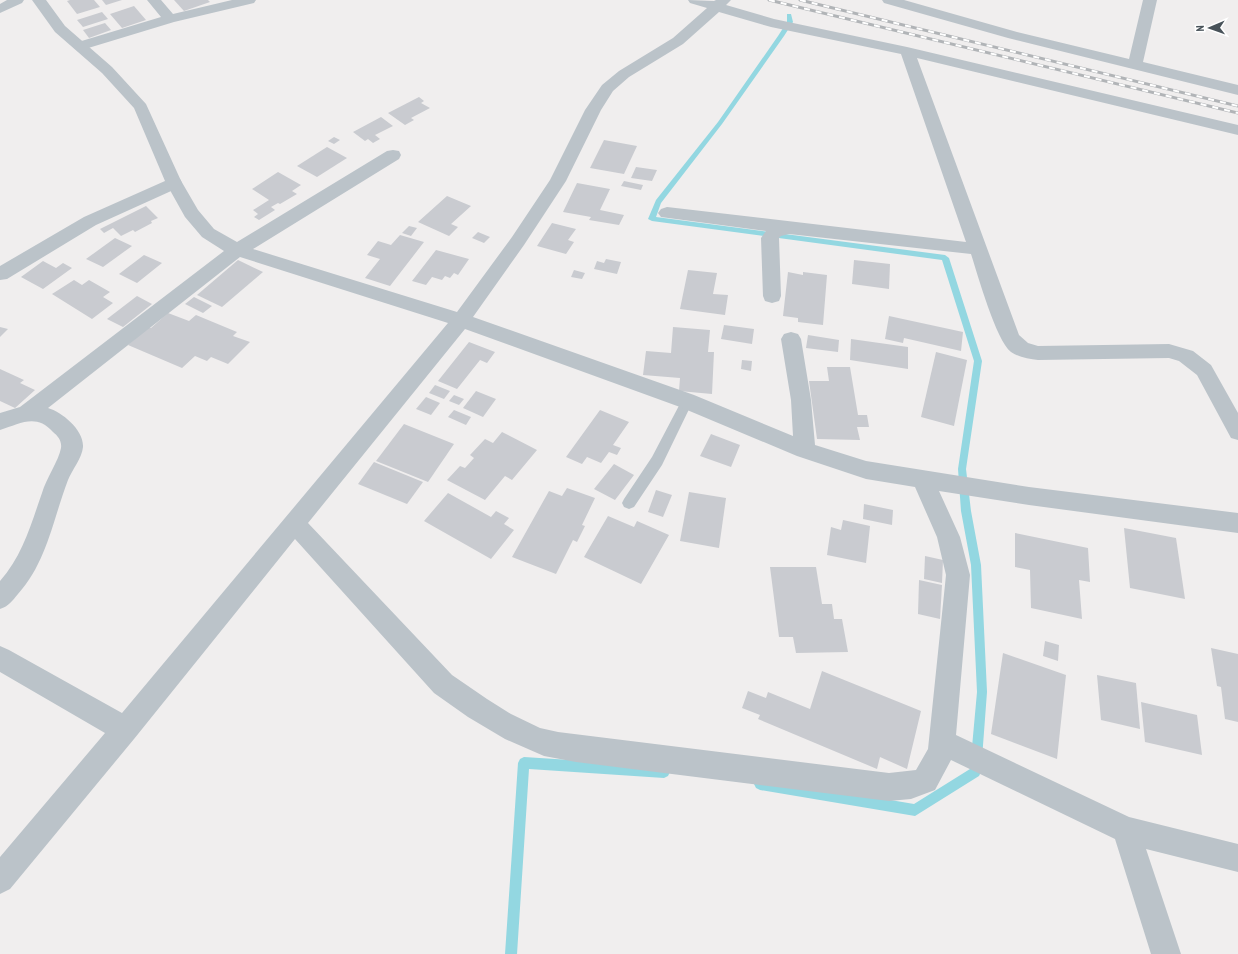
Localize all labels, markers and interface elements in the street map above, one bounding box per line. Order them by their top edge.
north arrow [1190,8,1230,48]
text: N [1193,25,1207,32]

